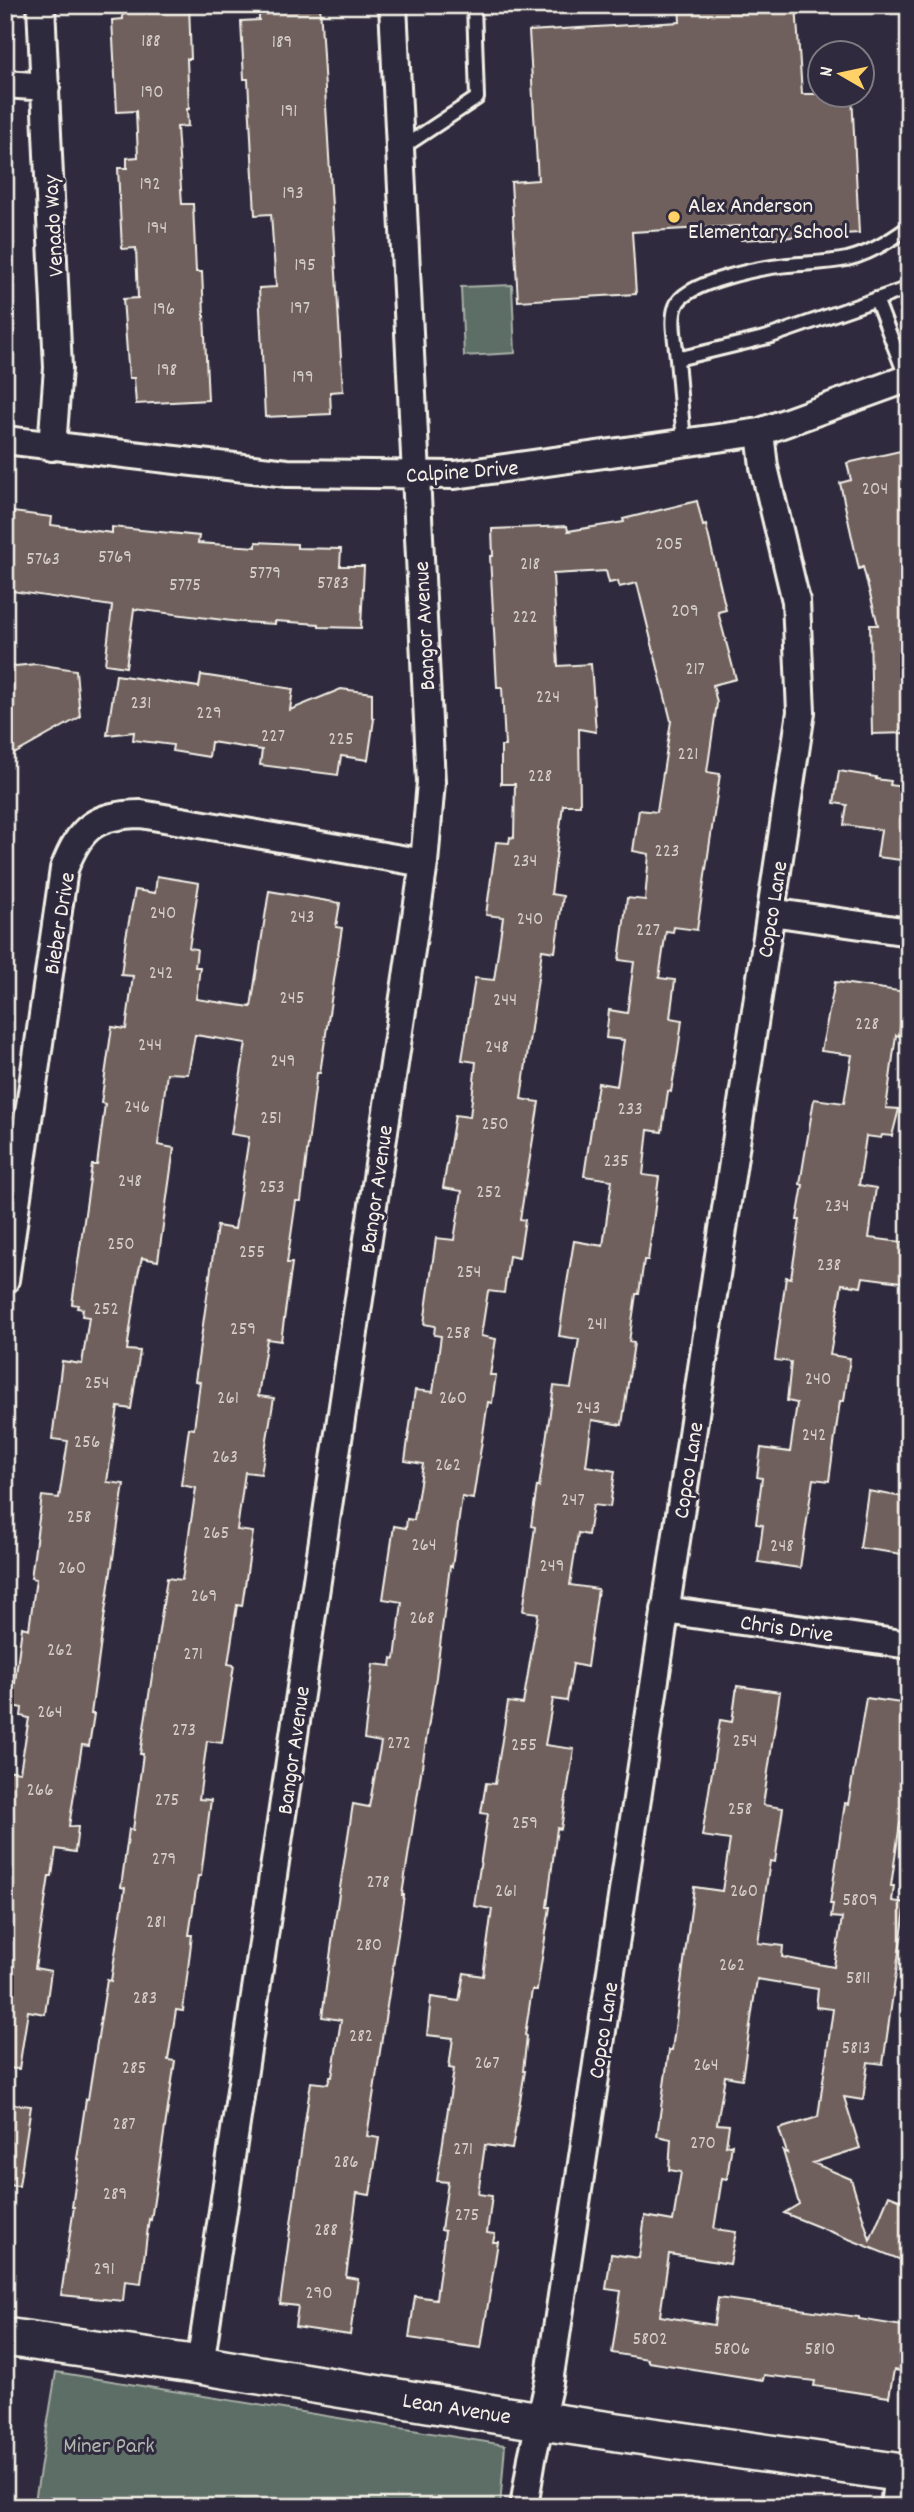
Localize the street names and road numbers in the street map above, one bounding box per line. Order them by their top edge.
street label: Venado Way [36,173,75,278]
street label: Calpine Drive [405,453,520,494]
street label: Bangor Avenue [407,560,446,691]
street label: Copco Lane [751,859,798,960]
street label: Bieber Drive [37,870,86,977]
street label: Bangor Avenue [353,1123,404,1256]
street label: Copco Lane [667,1420,714,1521]
street label: Chris Drive [738,1608,835,1653]
street label: Bangor Avenue [270,1684,321,1817]
street label: Copco Lane [582,1980,629,2081]
street label: Lean Avenue [400,2386,513,2435]

